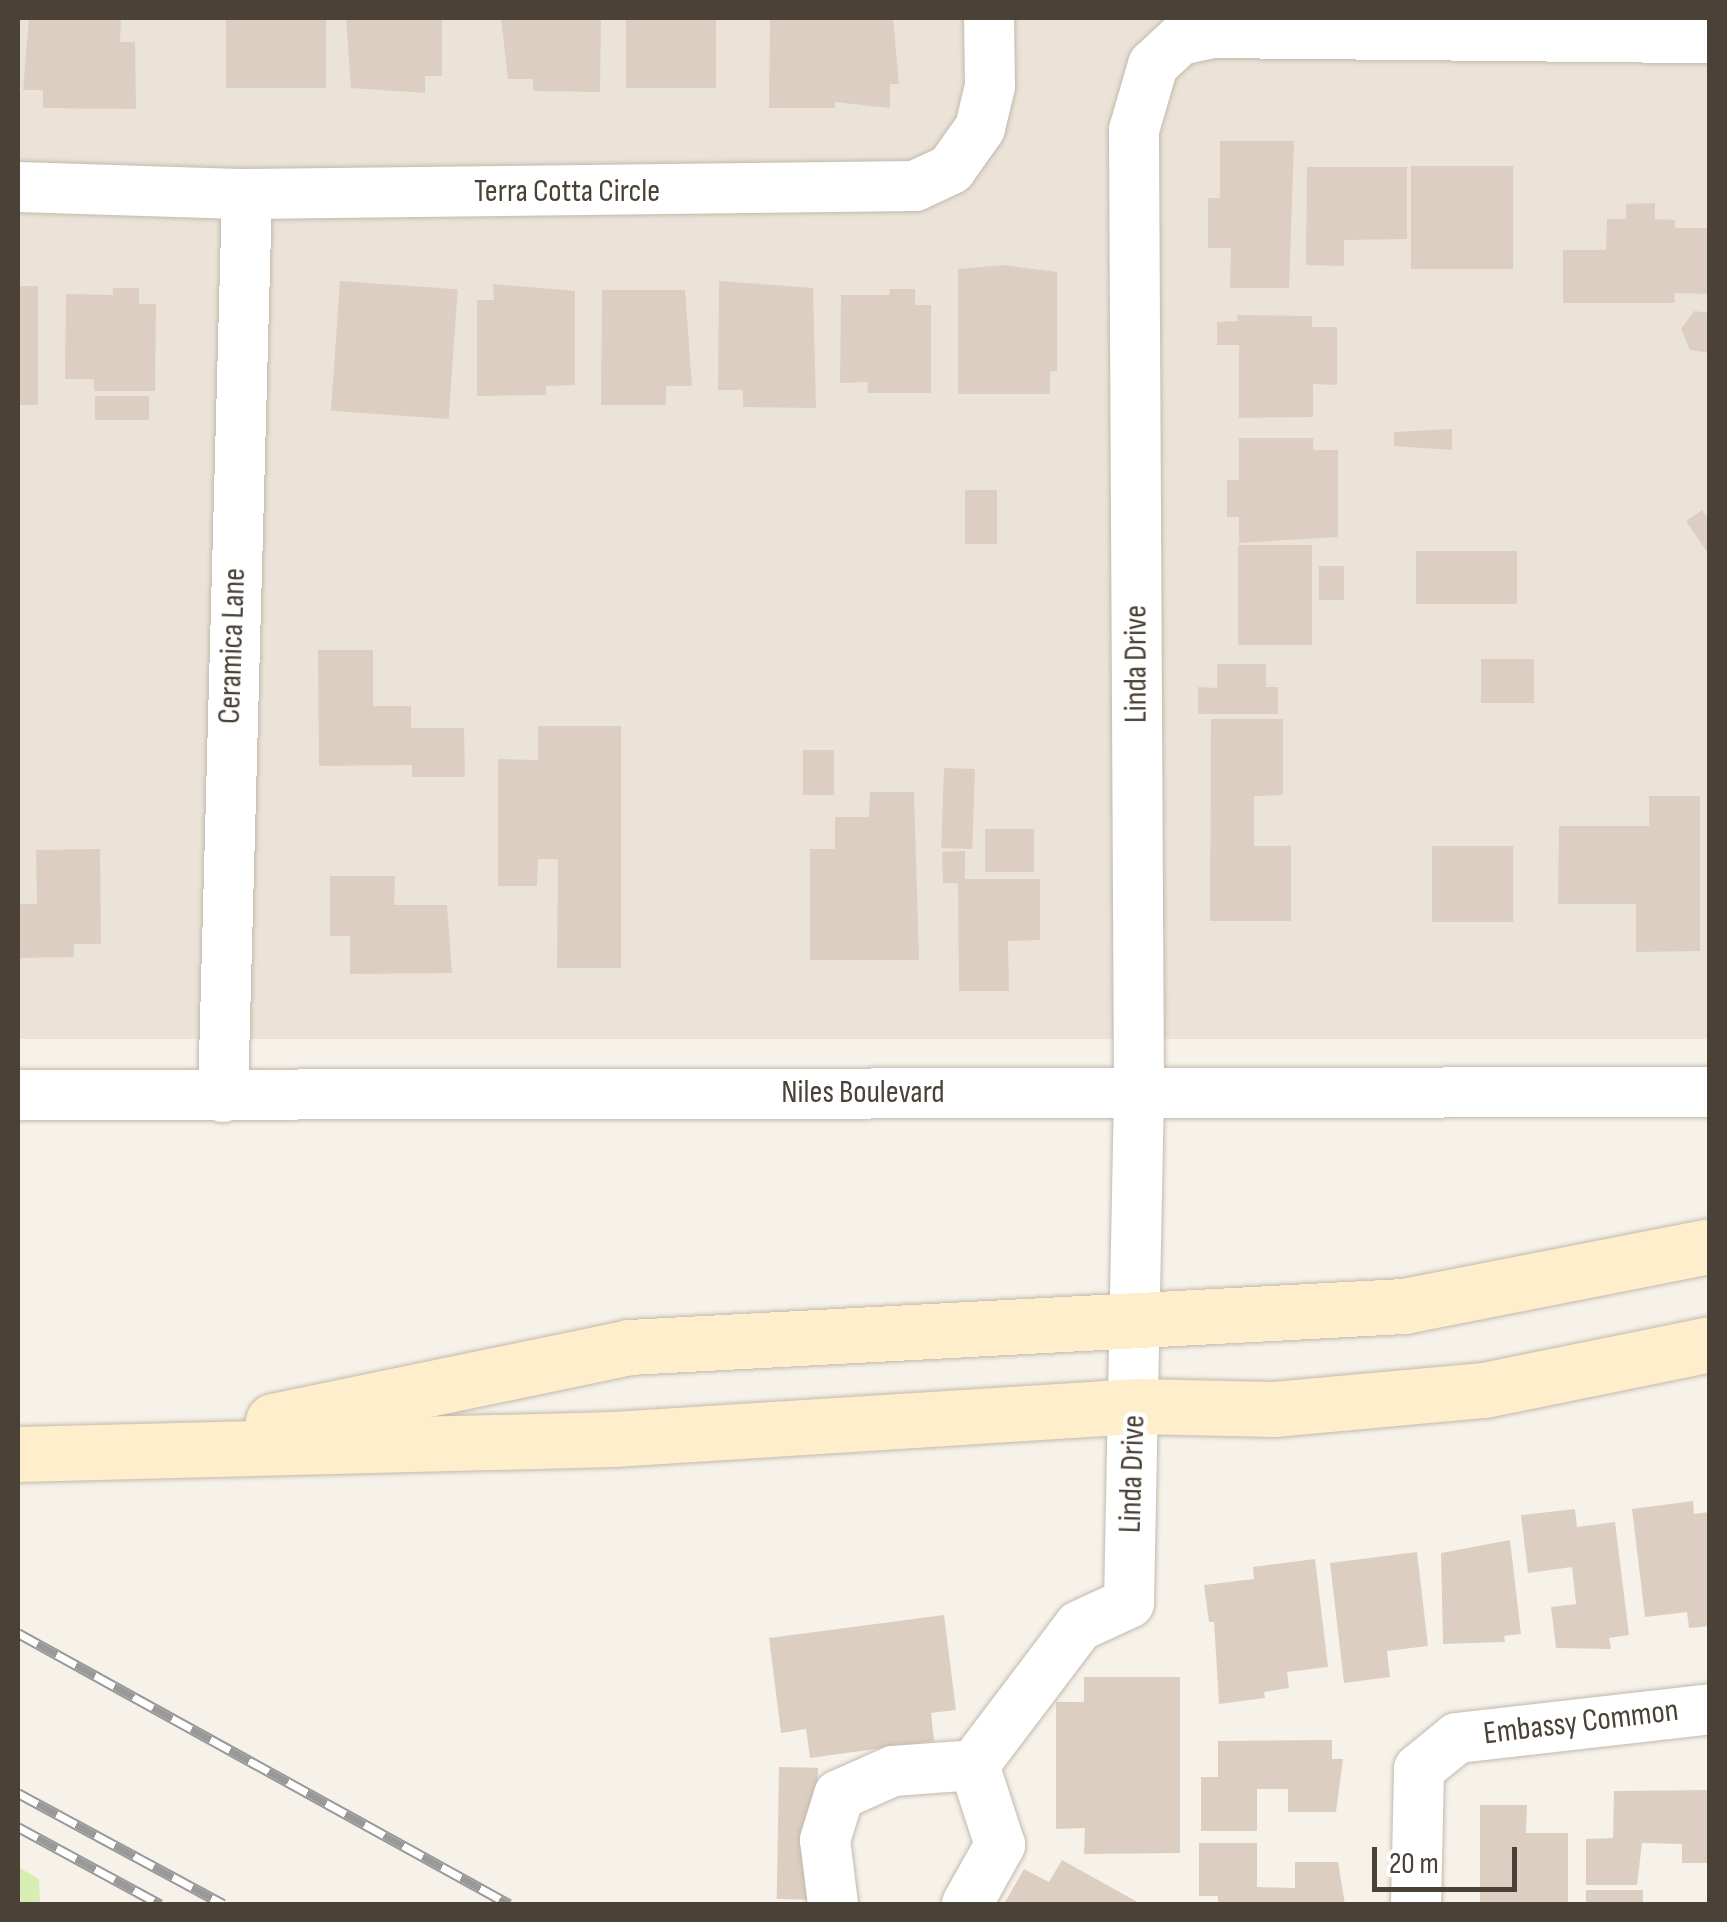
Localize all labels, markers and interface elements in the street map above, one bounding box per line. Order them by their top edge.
street label: Terra Cotta Circle [474,173,660,211]
street label: Ceramica Lane [211,567,255,725]
street label: Linda Drive [1118,605,1156,723]
street label: Niles Boulevard [781,1074,945,1112]
street label: Linda Drive [1112,1414,1154,1534]
street label: Embassy Common [1481,1692,1681,1754]
scale bar [1377,1827,1522,1889]
text: 20 m [1389,1846,1439,1882]

